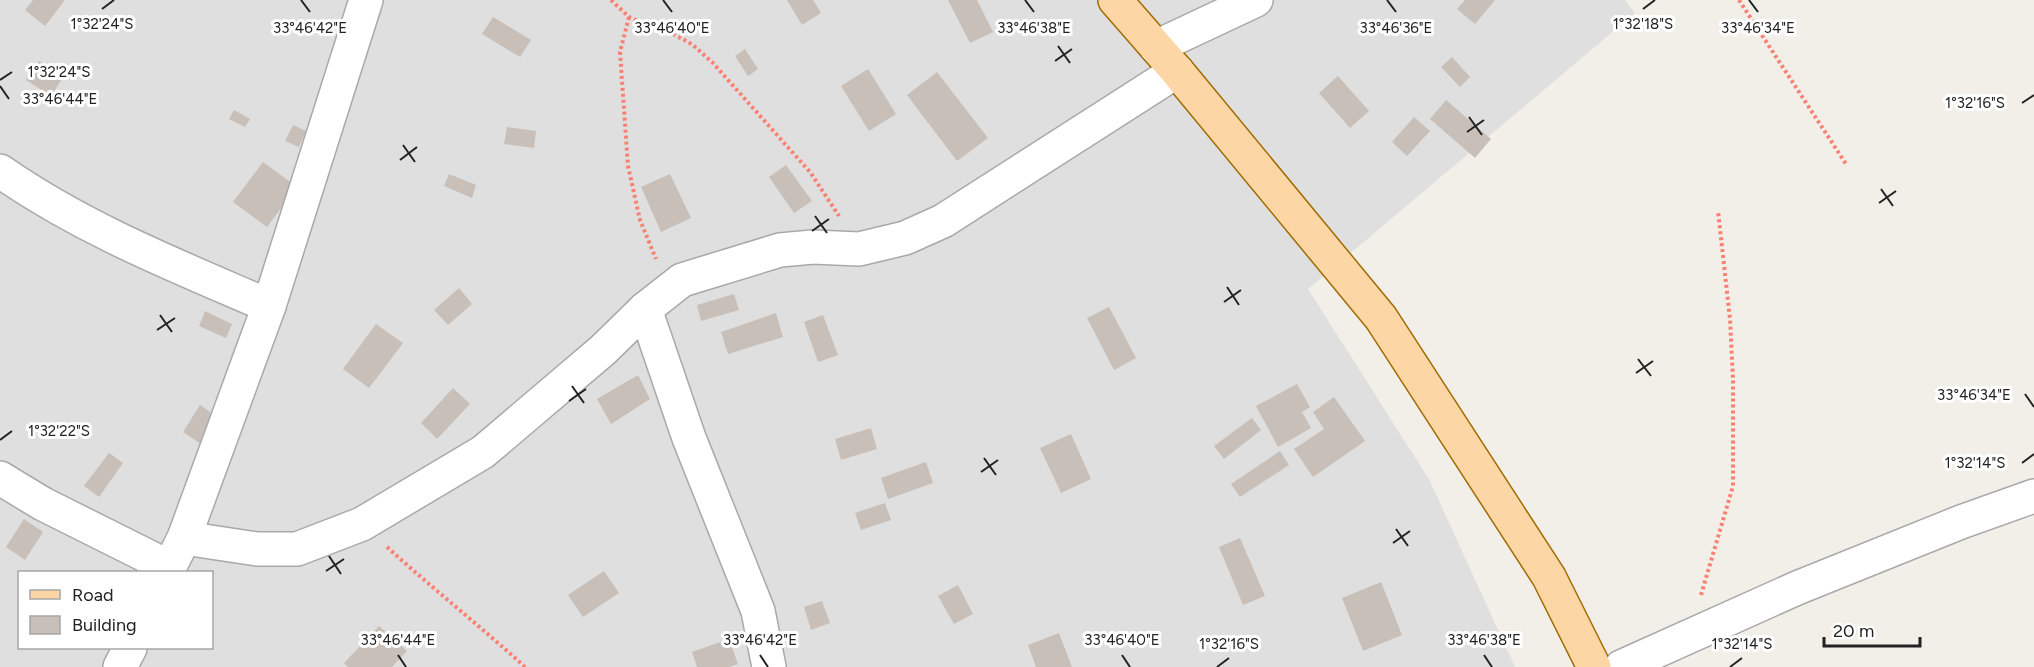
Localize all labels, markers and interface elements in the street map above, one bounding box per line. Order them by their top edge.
text: 1°32'24"S [71,15,134,33]
text: 1°32'18"S [1613,15,1673,33]
text: 33°46'42"E [273,19,347,37]
text: 33°46'40"E [634,19,710,37]
text: 33°46'38"E [997,19,1071,37]
text: 33°46'36"E [1360,19,1433,37]
text: 33°46'34"E [1721,19,1795,37]
text: 1°32'24"S [28,63,91,81]
text: 33°46'44"E [23,90,97,108]
text: 1°32'16"S [1945,94,2005,112]
text: 33°46'34"E [1937,386,2011,404]
text: 1°32'22"S [28,422,90,440]
text: 1°32'14"S [1945,454,2005,472]
legend [18,571,213,649]
text: Road [72,584,113,606]
scale bar [1824,610,1920,648]
text: Building [72,614,137,636]
text: 20 m [1833,620,1874,642]
text: 33°46'44"E [361,631,435,649]
text: 33°46'42"E [723,631,797,649]
text: 33°46'40"E [1084,631,1160,649]
text: 33°46'38"E [1447,631,1521,649]
text: 1°32'16"S [1199,635,1259,653]
text: 1°32'14"S [1712,635,1772,653]

